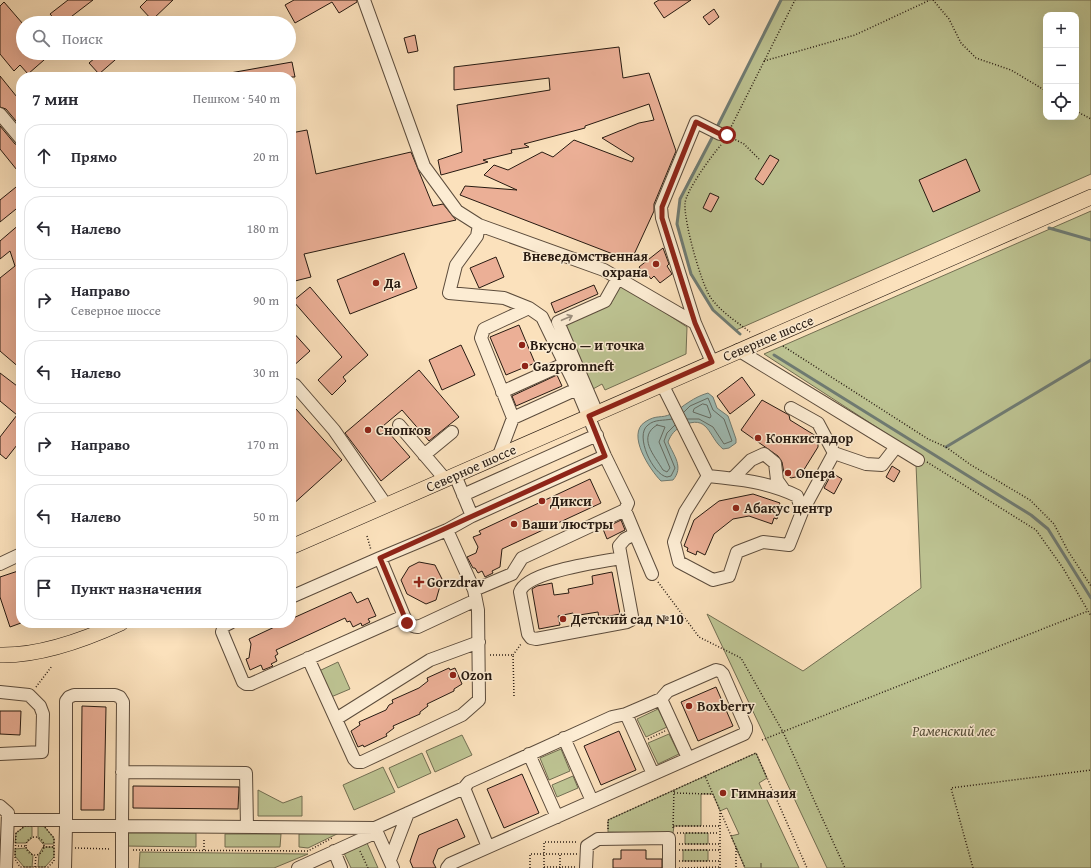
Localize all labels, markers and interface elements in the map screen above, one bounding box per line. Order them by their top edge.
map controls [1043,12,1079,120]
button: + [1043,12,1079,48]
search box [16,16,296,60]
icon: search [30,27,52,49]
text: Поиск [62,28,103,49]
button: − [1043,48,1079,84]
button: locate [1043,84,1079,120]
text: 7 мин [32,86,78,111]
text: Пешком · 540 m [193,89,280,108]
route start [718,126,736,144]
icon: ahead [33,145,55,167]
text: Прямо [71,146,117,167]
text: 20 m [253,147,279,166]
icon: left [33,217,55,239]
text: Налево [71,218,121,239]
text: 180 m [247,219,279,238]
place label: Вневедомственная охрана [523,246,649,282]
marker: Вневедомственная охрана [651,259,661,269]
place label: Да [383,273,402,293]
marker: Да [371,278,381,288]
text: Направо [71,280,130,301]
icon: right [33,289,55,311]
text: 90 m [253,291,279,310]
text: Северное шоссе [71,301,161,320]
street label: Северное шоссе [720,310,817,366]
one-way arrow [560,313,572,321]
place label: Вкусно — и точка [530,335,645,355]
marker: Вкусно — и точка [517,340,527,350]
place label: Gazpromneft [533,356,615,376]
icon: left [33,361,55,383]
marker: Gazpromneft [520,361,530,371]
text: Налево [71,362,121,383]
text: 30 m [253,363,279,382]
place label: Снопков [376,420,431,440]
marker: Снопков [363,425,373,435]
place label: Конкистадор [766,428,853,448]
icon: right [33,433,55,455]
marker: Конкистадор [753,433,763,443]
text: Направо [71,434,130,455]
text: 170 m [247,435,279,454]
street label: Северное шоссе [423,439,520,497]
place label: Опера [796,463,836,483]
marker: Опера [783,468,793,478]
place label: Дикси [549,491,592,511]
marker: Дикси [537,496,547,506]
place label: Абакус центр [744,498,833,518]
marker: Абакус центр [731,503,741,513]
icon: left [33,505,55,527]
text: Налево [71,506,121,527]
text: 50 m [253,507,279,526]
place label: Ваши люстры [522,514,613,534]
marker: Ваши люстры [509,519,519,529]
place label: Gorzdrav [427,572,485,592]
icon: arrive [33,577,55,599]
marker: Gorzdrav [414,577,424,587]
text: Пункт назначения [71,578,202,599]
place label: Детский сад №10 [570,609,684,629]
route end [398,614,416,632]
marker: Детский сад №10 [558,614,568,624]
place label: Ozon [461,665,493,685]
marker: Ozon [448,670,458,680]
place label: Boxberry [697,696,756,716]
marker: Boxberry [684,701,694,711]
park label: Раменский лес [911,721,996,741]
place label: Гимназия [731,783,797,803]
marker: Гимназия [718,788,728,798]

